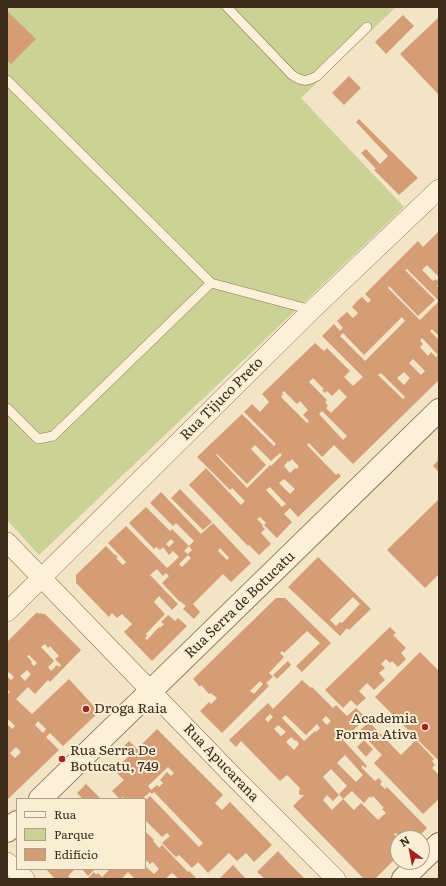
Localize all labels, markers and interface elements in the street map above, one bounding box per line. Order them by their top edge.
street label: Rua Tijuco Preto [177,354,267,444]
street label: Rua Serra de Botucatu [181,548,299,662]
place label: Droga Raia [94,701,167,717]
marker: Droga Raia [81,704,91,714]
place label: Academia Forma Ativa [335,711,417,744]
street label: Rua Apucarana [180,721,262,805]
marker: Academia Forma Ativa [420,722,430,732]
place label: Rua Serra De Botucatu, 749 [70,743,159,776]
marker: Rua Serra De Botucatu, 749 [57,754,67,764]
legend [16,798,146,870]
text: Rua [54,805,76,823]
text: Parque [54,825,94,843]
north arrow [390,830,430,870]
text: N [396,831,412,850]
text: Edifício [54,845,98,863]

